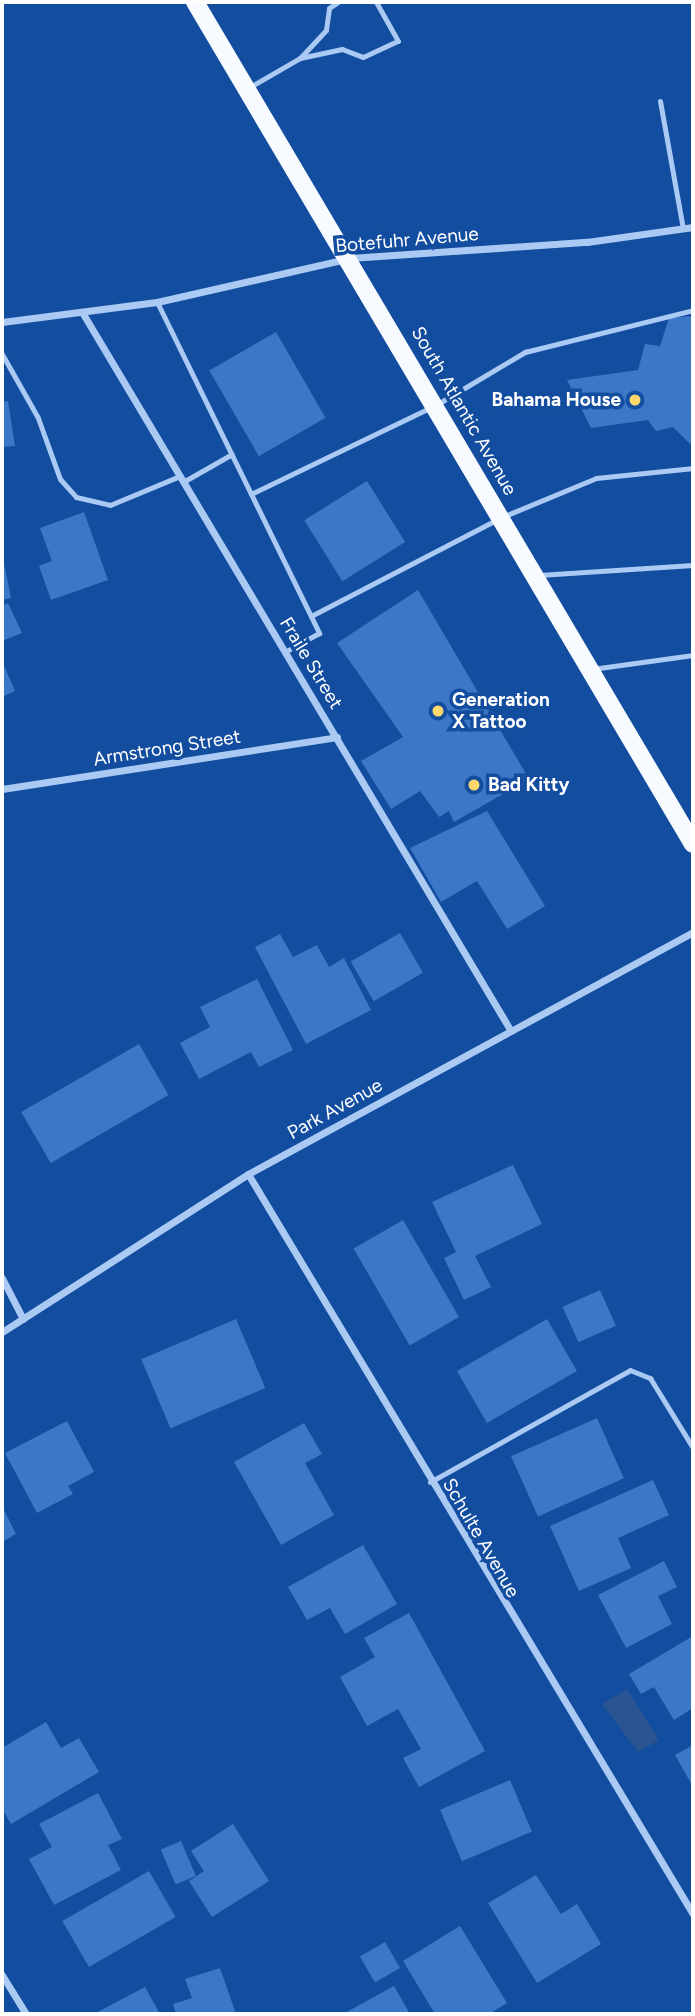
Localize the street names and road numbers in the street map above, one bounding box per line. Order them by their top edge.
street label: Botefuhr Avenue [334,222,480,258]
street label: South Atlantic Avenue [406,323,522,499]
street label: Fraile Street [275,613,347,713]
street label: Armstrong Street [92,725,242,771]
street label: Park Avenue [284,1074,386,1144]
street label: Schulte Avenue [438,1474,524,1602]

